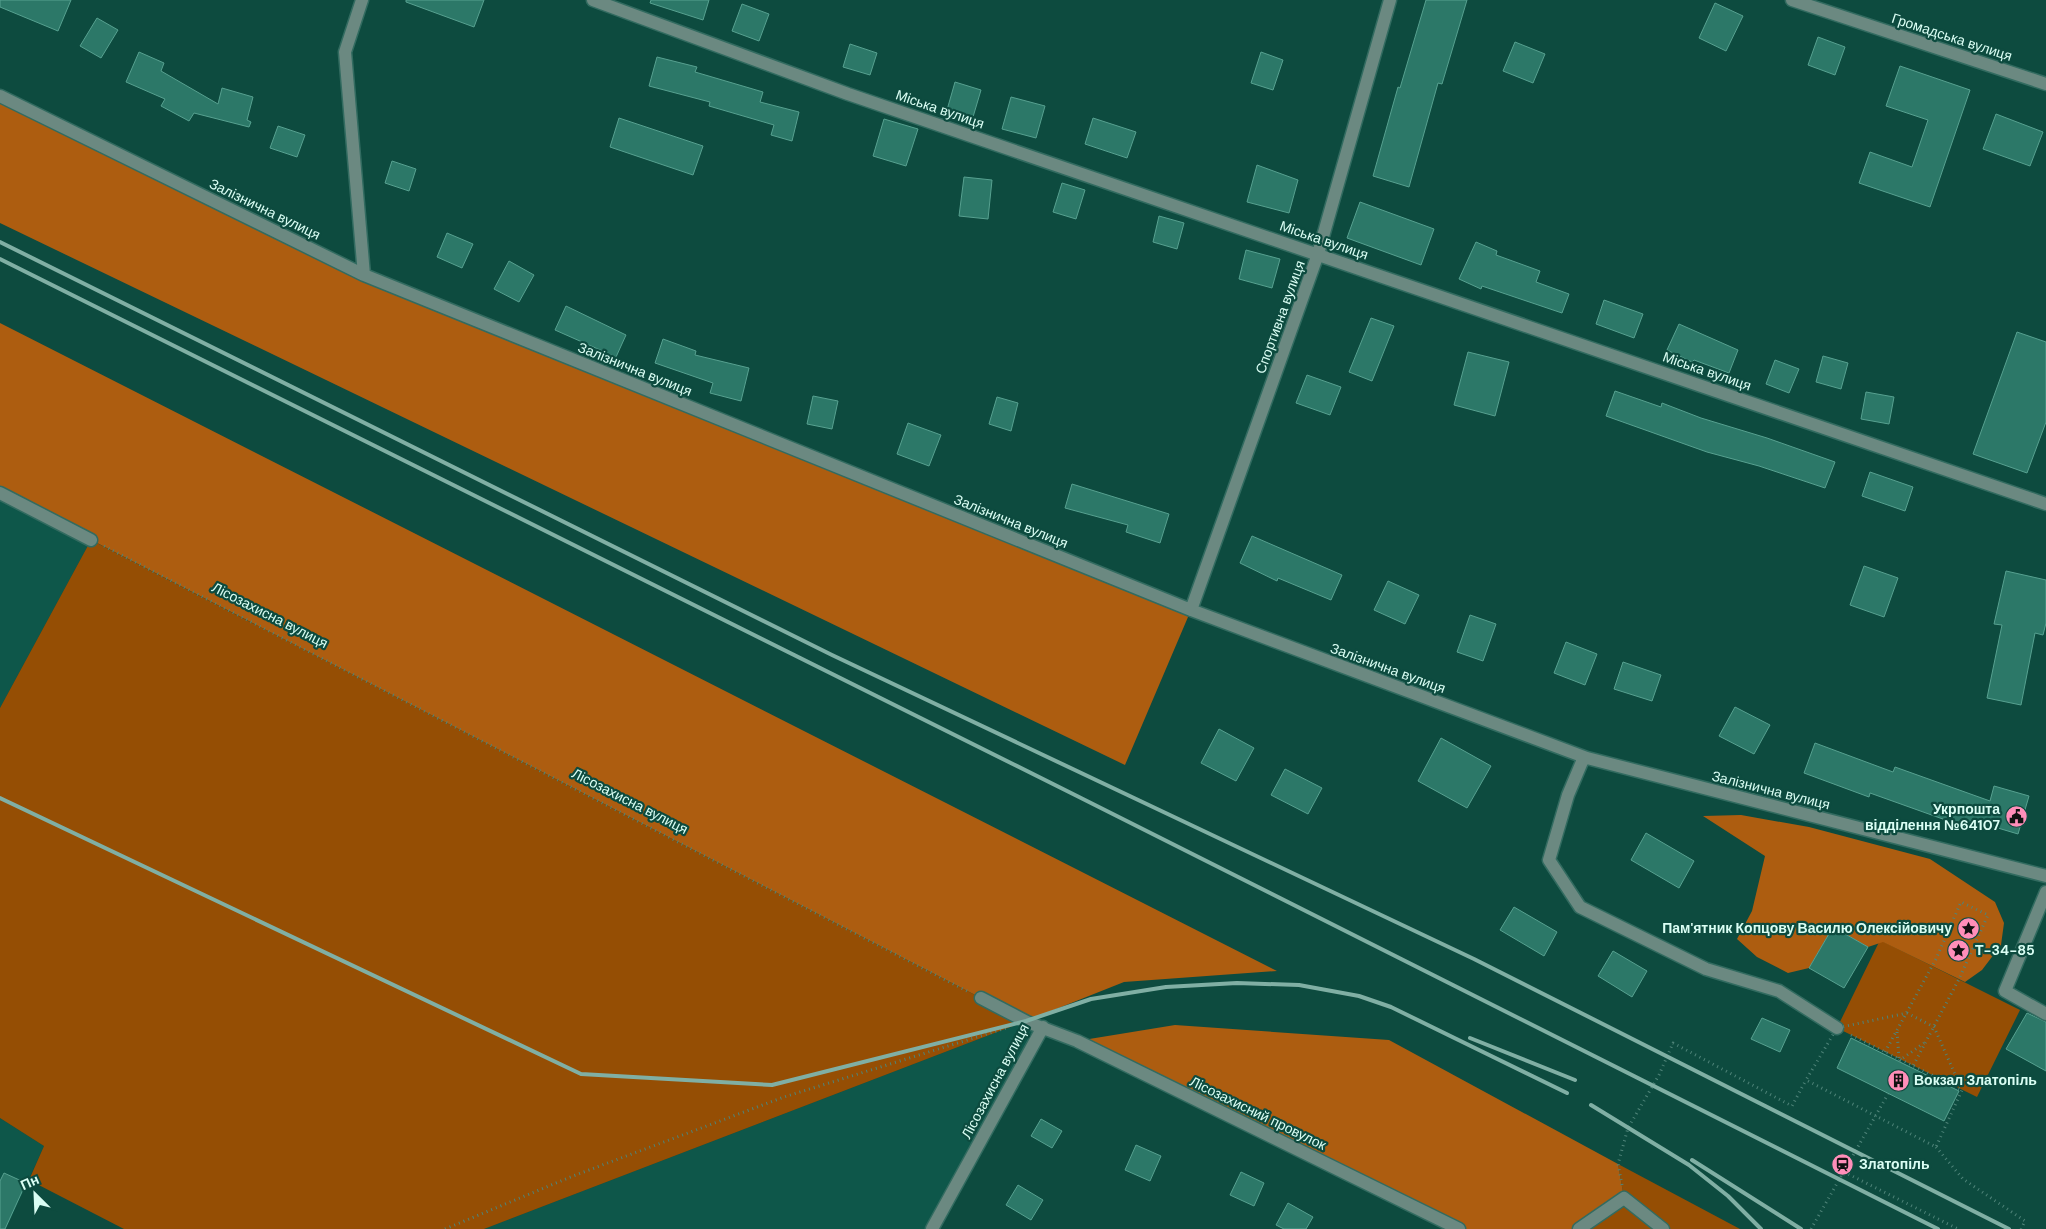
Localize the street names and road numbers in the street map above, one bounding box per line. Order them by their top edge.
street label: Громадська вулиця [1889,9,2015,65]
street label: Міська вулиця [893,85,987,133]
street label: Залізнична вулиця [206,174,324,244]
street label: Міська вулиця [1277,216,1371,264]
street label: Спортивна вулиця [1251,258,1309,376]
street label: Залізнична вулиця [575,338,695,400]
street label: Міська вулиця [1660,347,1754,395]
street label: Залізнична вулиця [951,490,1071,552]
street label: Лісозахисна вулиця [209,578,331,652]
street label: Залізнична вулиця [1328,639,1448,697]
street label: Лісозахисна вулиця [569,764,691,838]
street label: Залізнична вулиця [1710,767,1832,813]
street label: Лісозахисна вулиця [957,1020,1033,1142]
street label: Лісозахисний провулок [1187,1072,1330,1154]

